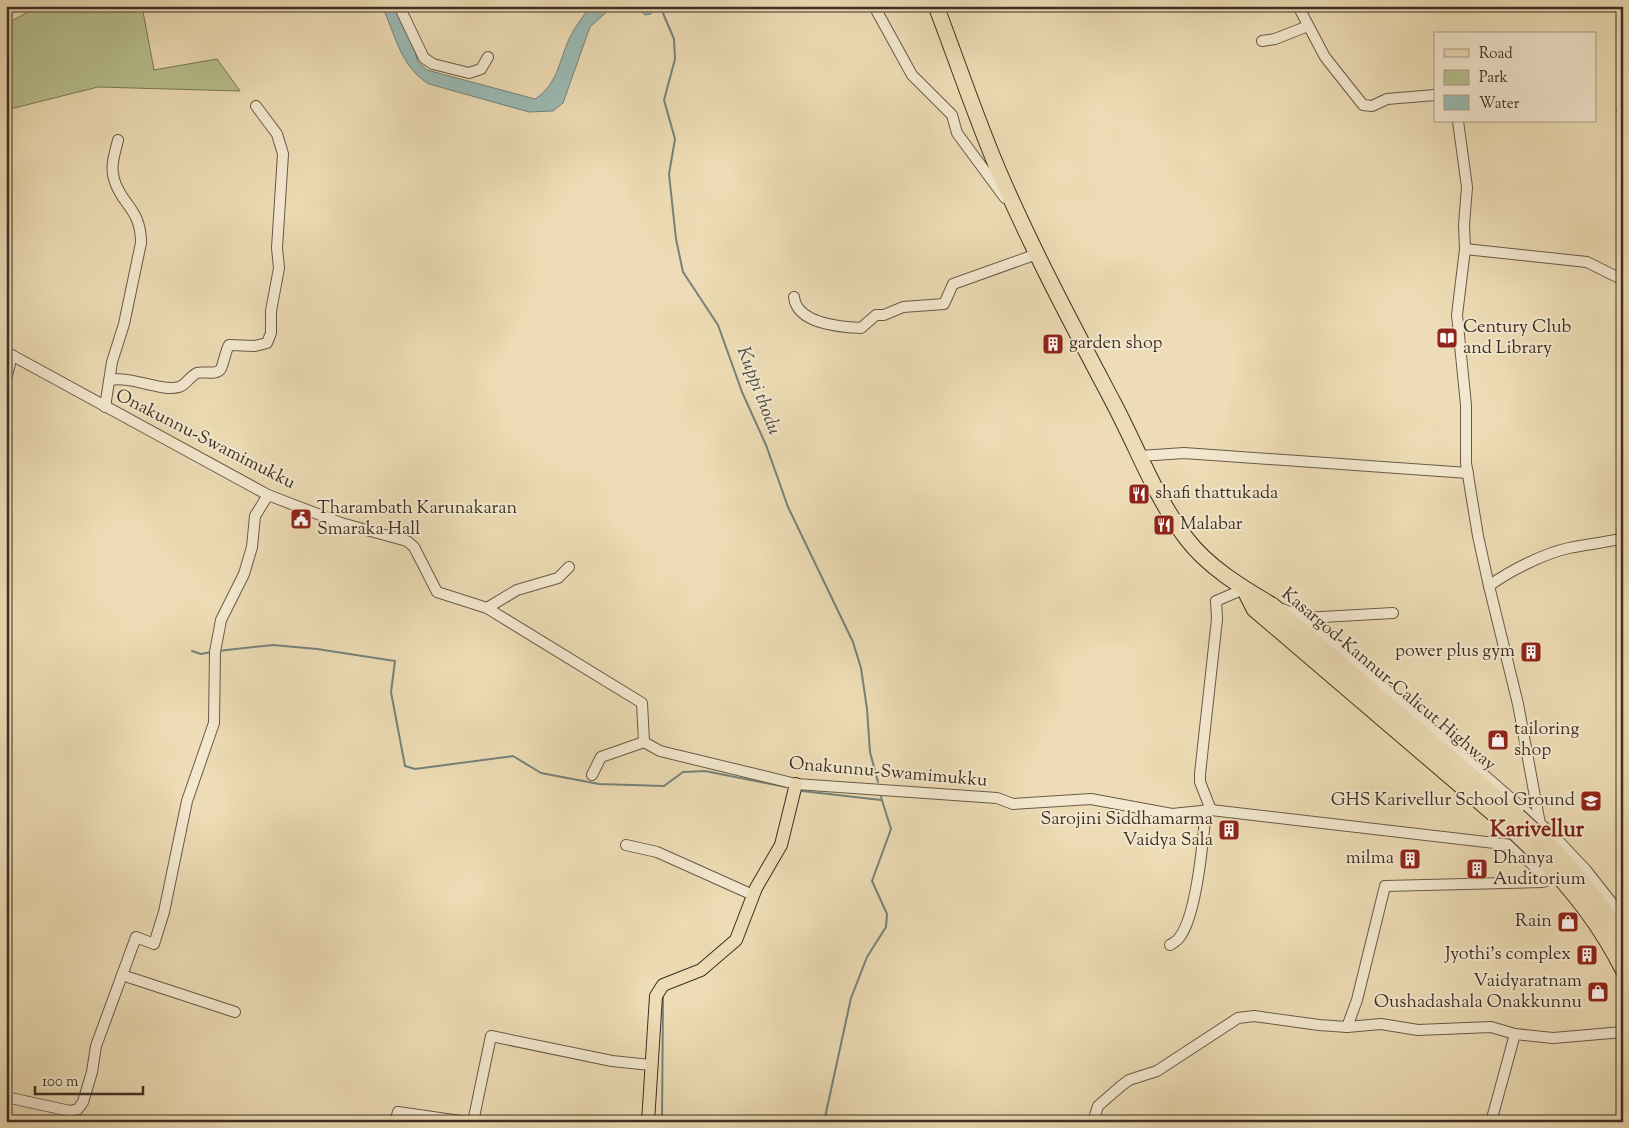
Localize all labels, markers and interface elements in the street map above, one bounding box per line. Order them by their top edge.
legend [1434,32,1596,122]
text: Road [1479,44,1513,65]
text: Park [1479,68,1508,89]
text: Water [1479,94,1520,115]
place label: Century Club and Library [1463,315,1571,362]
library icon: Century Club and Library [1435,326,1459,350]
place label: garden shop [1069,331,1163,357]
building icon: garden shop [1041,332,1065,356]
water label: Kuppi thodu [729,343,787,439]
street label: Onakunnu-Swamimukku [110,383,300,497]
place label: shafi thattukada [1155,481,1278,507]
restaurant icon: shafi thattukada [1127,482,1151,506]
place label: Tharambath Karunakaran Smaraka Hall [317,496,518,543]
public building icon: Tharambath Karunakaran Smaraka Hall [289,507,313,531]
place label: Malabar [1180,512,1243,538]
restaurant icon: Malabar [1152,513,1176,537]
street label: Kasargod-Kannur-Calicut Highway [1275,582,1501,778]
place label: power plus gym [1395,639,1515,665]
building icon: power plus gym [1519,640,1543,664]
place label: tailoring shop [1514,717,1580,764]
shop icon: tailoring shop [1486,728,1510,752]
street label: Onakunnu-Swamimukku [788,751,988,795]
place label: GHS Karivellur School Ground [1331,788,1575,814]
school or university icon: GHS Karivellur School Ground [1579,789,1603,813]
place label: Sarojini Siddhamarma Vaidya Sala [1040,807,1213,854]
district label: Karivellur [1490,815,1585,847]
building icon: Sarojini Siddhamarma Vaidya Sala [1217,818,1241,842]
place label: milma [1346,846,1394,872]
place label: Dhanya Auditorium [1493,846,1586,893]
building icon: milma [1398,847,1422,871]
building icon: Dhanya Auditorium [1465,857,1489,881]
place label: Rain [1515,909,1552,935]
shop icon: Rain [1556,910,1580,934]
place label: Jyothi's complex [1444,942,1571,968]
building icon: Jyothi's complex [1575,943,1599,967]
place label: Vaidyaratnam Oushadashala Onakkunnu [1374,969,1582,1016]
shop icon: Vaidyaratnam Oushadashala Onakkunnu [1586,980,1610,1004]
scale bar [35,1063,142,1095]
text: 100 m [42,1072,79,1093]

